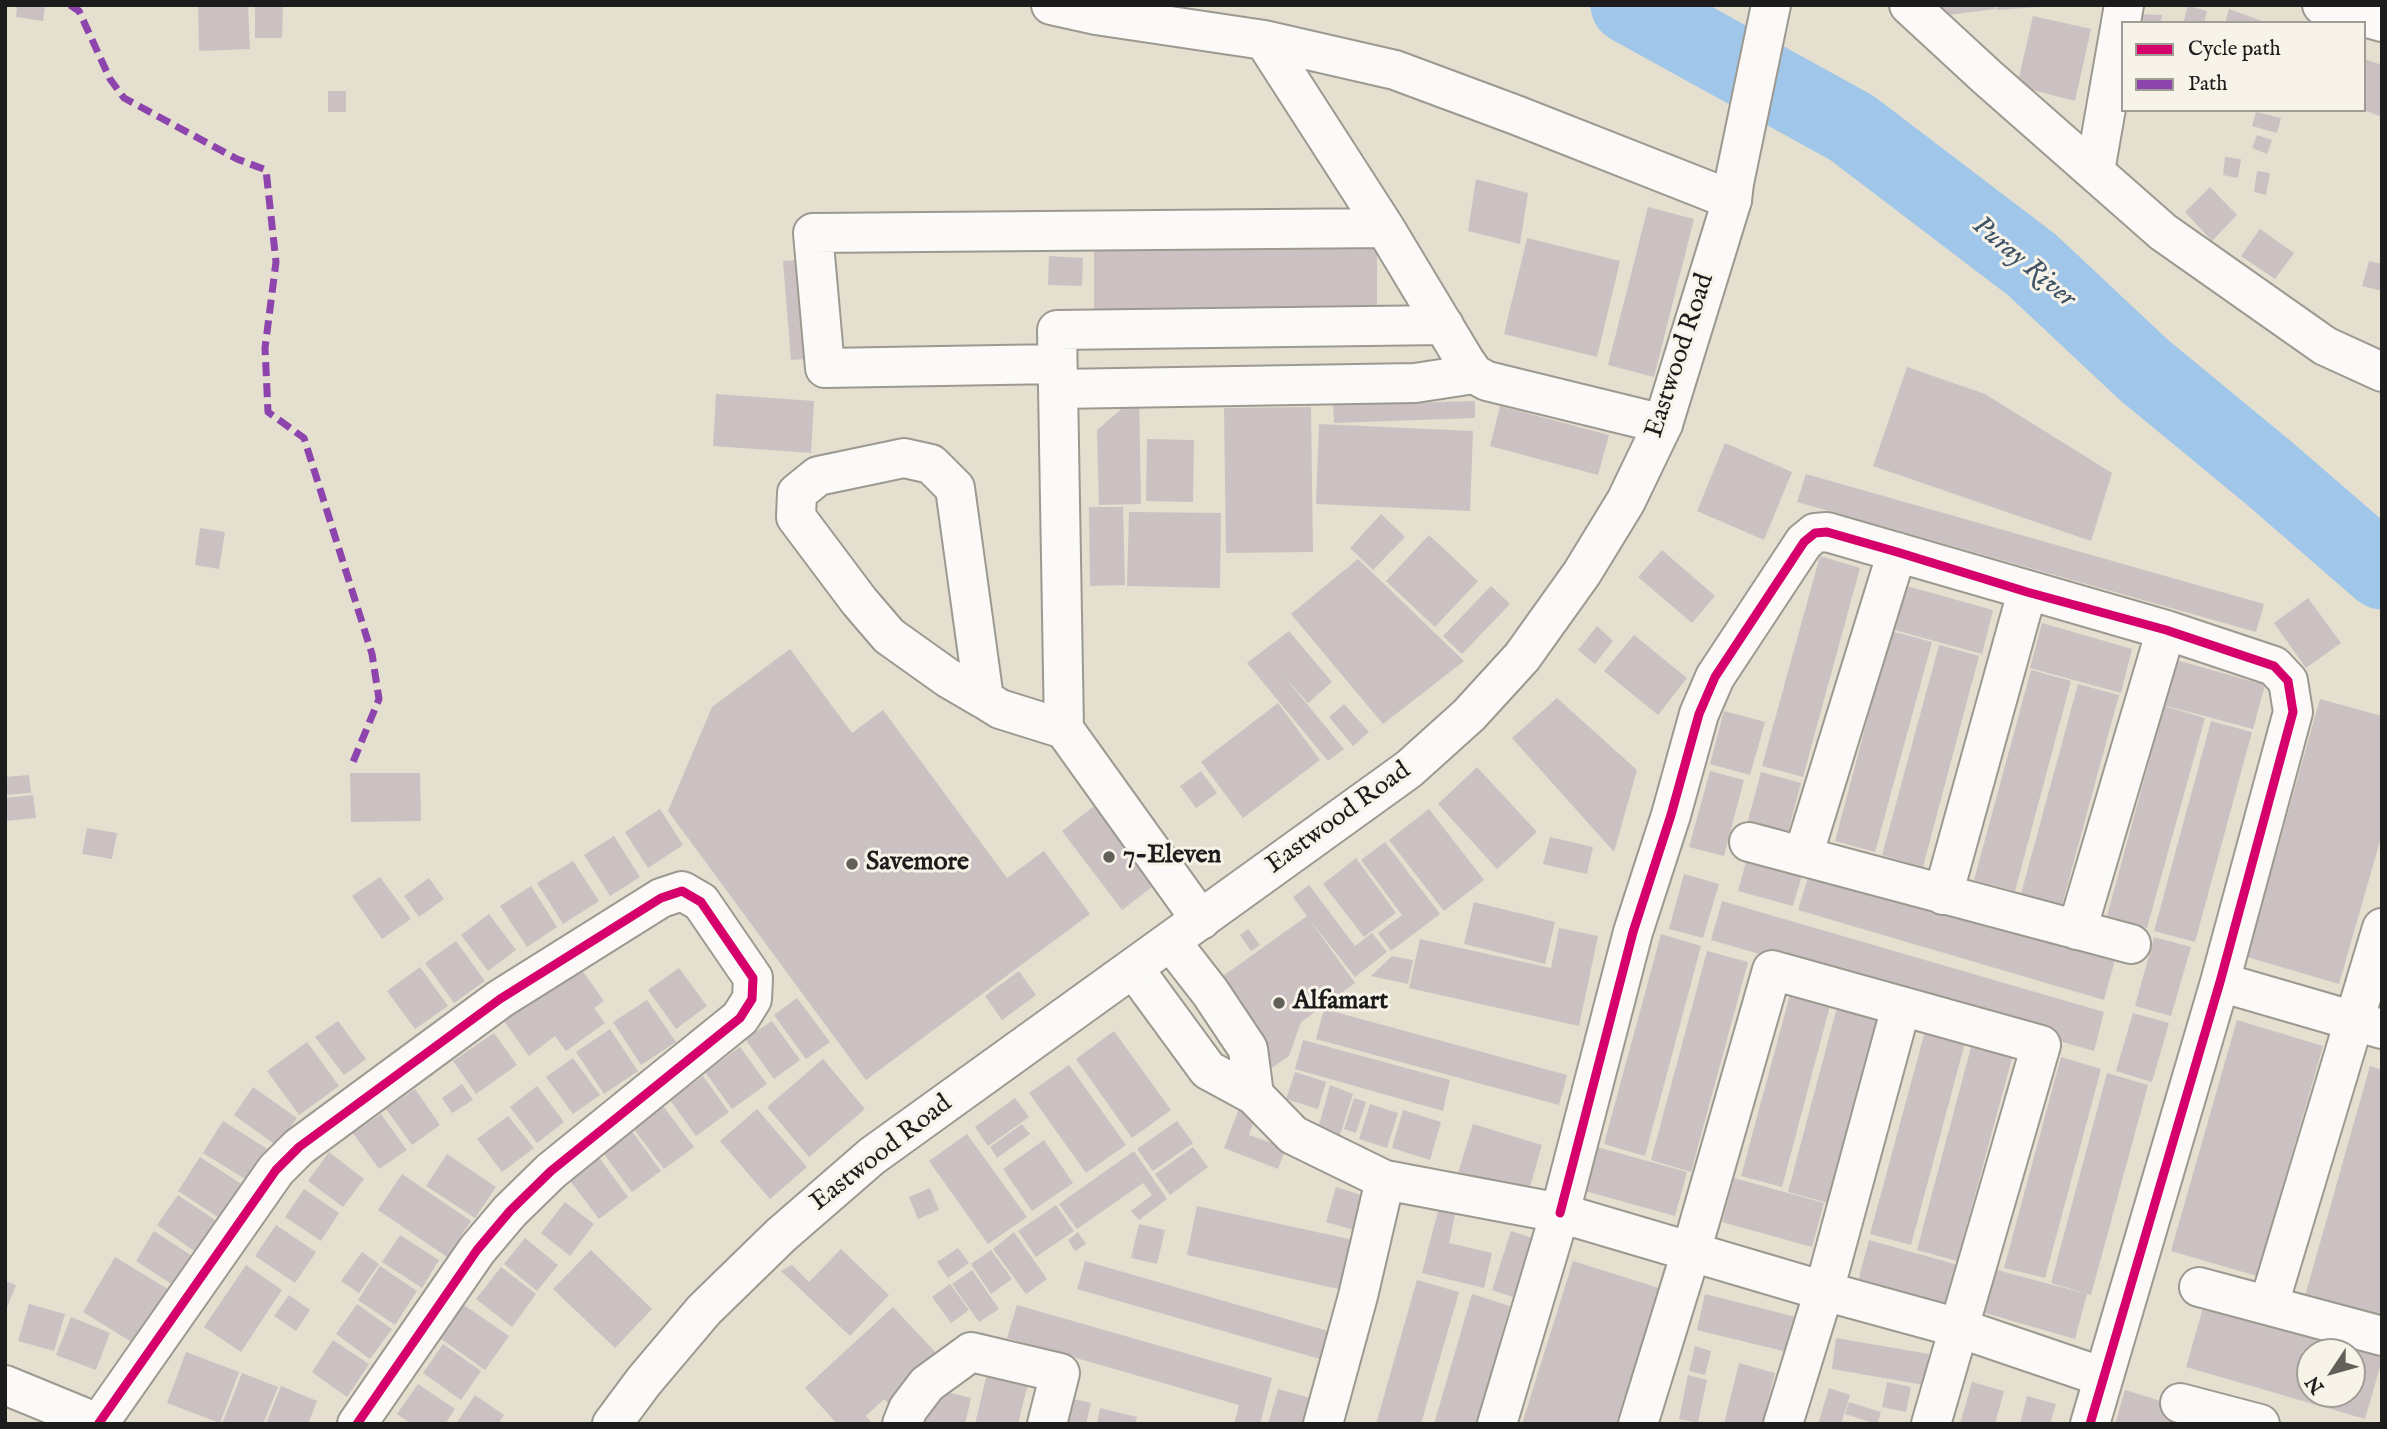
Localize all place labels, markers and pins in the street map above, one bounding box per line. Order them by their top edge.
place label: 7-Eleven [1123,841,1221,873]
place label: Savemore [866,848,969,880]
marker: 7-Eleven [1101,849,1117,865]
marker: Savemore [844,856,860,872]
place label: Alfamart [1293,987,1388,1019]
marker: Alfamart [1271,995,1287,1011]

